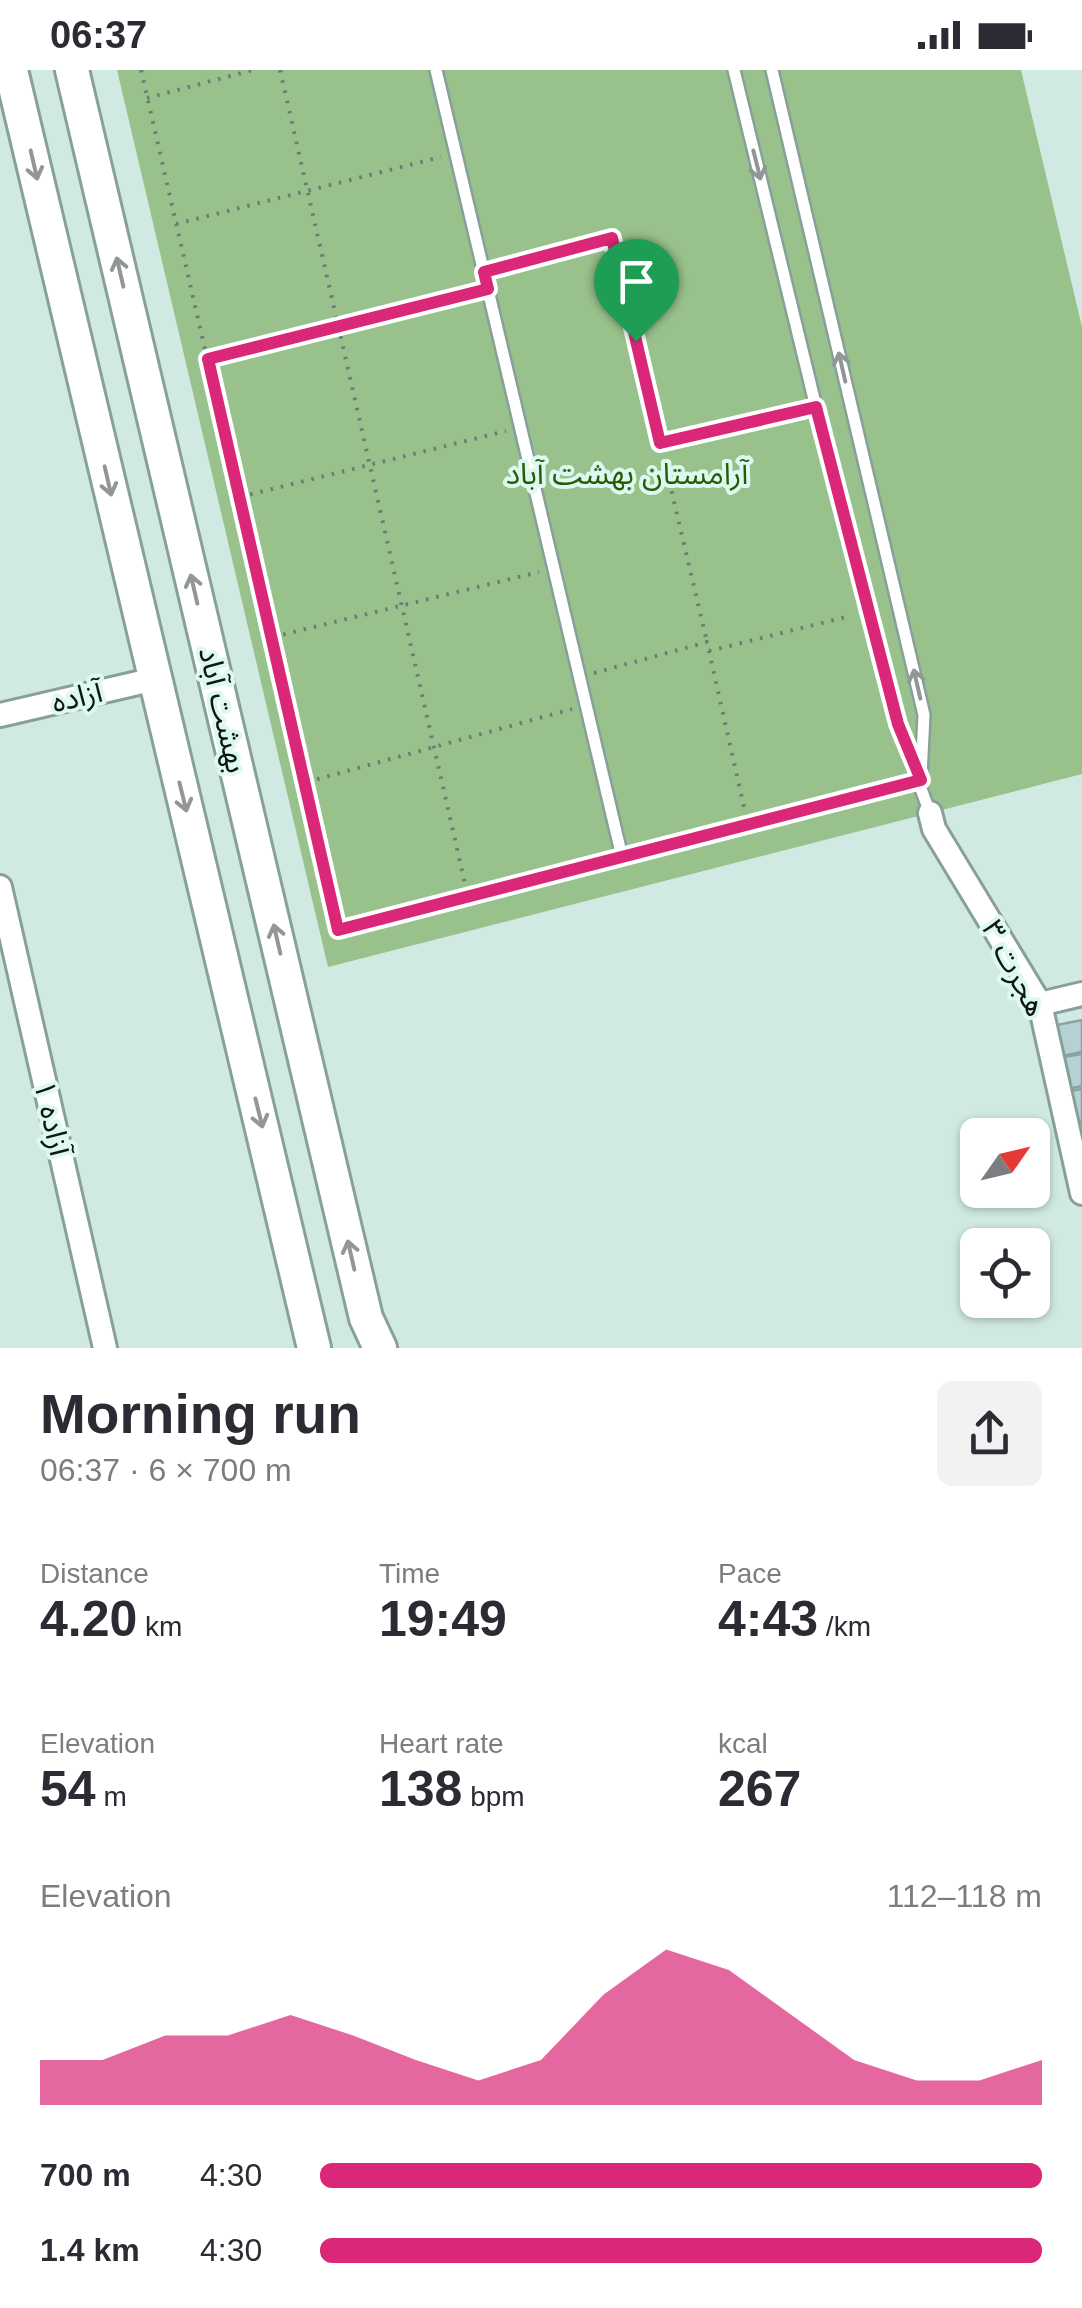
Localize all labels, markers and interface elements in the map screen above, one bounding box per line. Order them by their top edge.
text: 06:37 [50,14,147,56]
one-way arrow [26,148,44,180]
one-way arrow [749,148,767,180]
pin [594,239,679,342]
icon: arrive [609,254,664,309]
one-way arrow [110,257,128,289]
one-way arrow [832,352,850,384]
park label: آرامستان بهشت آباد [506,457,750,491]
one-way arrow [100,464,118,496]
one-way arrow [184,574,202,606]
street label: بهشت آباد [192,644,254,776]
one-way arrow [907,669,925,701]
street label: آزاده [48,674,107,719]
one-way arrow [175,780,193,812]
street label: هجرت ۳ [975,914,1053,1022]
one-way arrow [267,924,285,956]
street label: آزاده ۱ [27,1077,77,1160]
one-way arrow [251,1096,269,1128]
north arrow [960,1118,1050,1208]
map controls [960,1118,1050,1318]
button: locate [960,1228,1050,1318]
one-way arrow [341,1240,359,1272]
button: share [937,1381,1042,1486]
text: Morning run [40,1383,361,1445]
text: 06:37 · 6 × 700 m [40,1452,292,1488]
text: Distance [40,1558,149,1589]
text: Time [379,1558,440,1589]
text: Pace [718,1558,782,1589]
text: 4.20 [40,1591,137,1647]
text: 19:49 [379,1591,507,1647]
text: 4:43 [718,1591,818,1647]
text: km [137,1611,182,1642]
text: /km [818,1611,871,1642]
text: Elevation [40,1728,155,1759]
text: Heart rate [379,1728,504,1759]
text: kcal [718,1728,768,1759]
text: 54 [40,1761,96,1817]
text: 138 [379,1761,462,1817]
text: 267 [718,1761,801,1817]
text: m [96,1781,127,1812]
text: bpm [462,1781,525,1812]
text: Elevation [40,1878,172,1914]
text: 112–118 m [887,1878,1042,1914]
text: 700 m [40,2157,131,2193]
text: 4:30 [200,2157,262,2193]
text: 1.4 km [40,2232,140,2268]
text: 4:30 [200,2232,262,2268]

